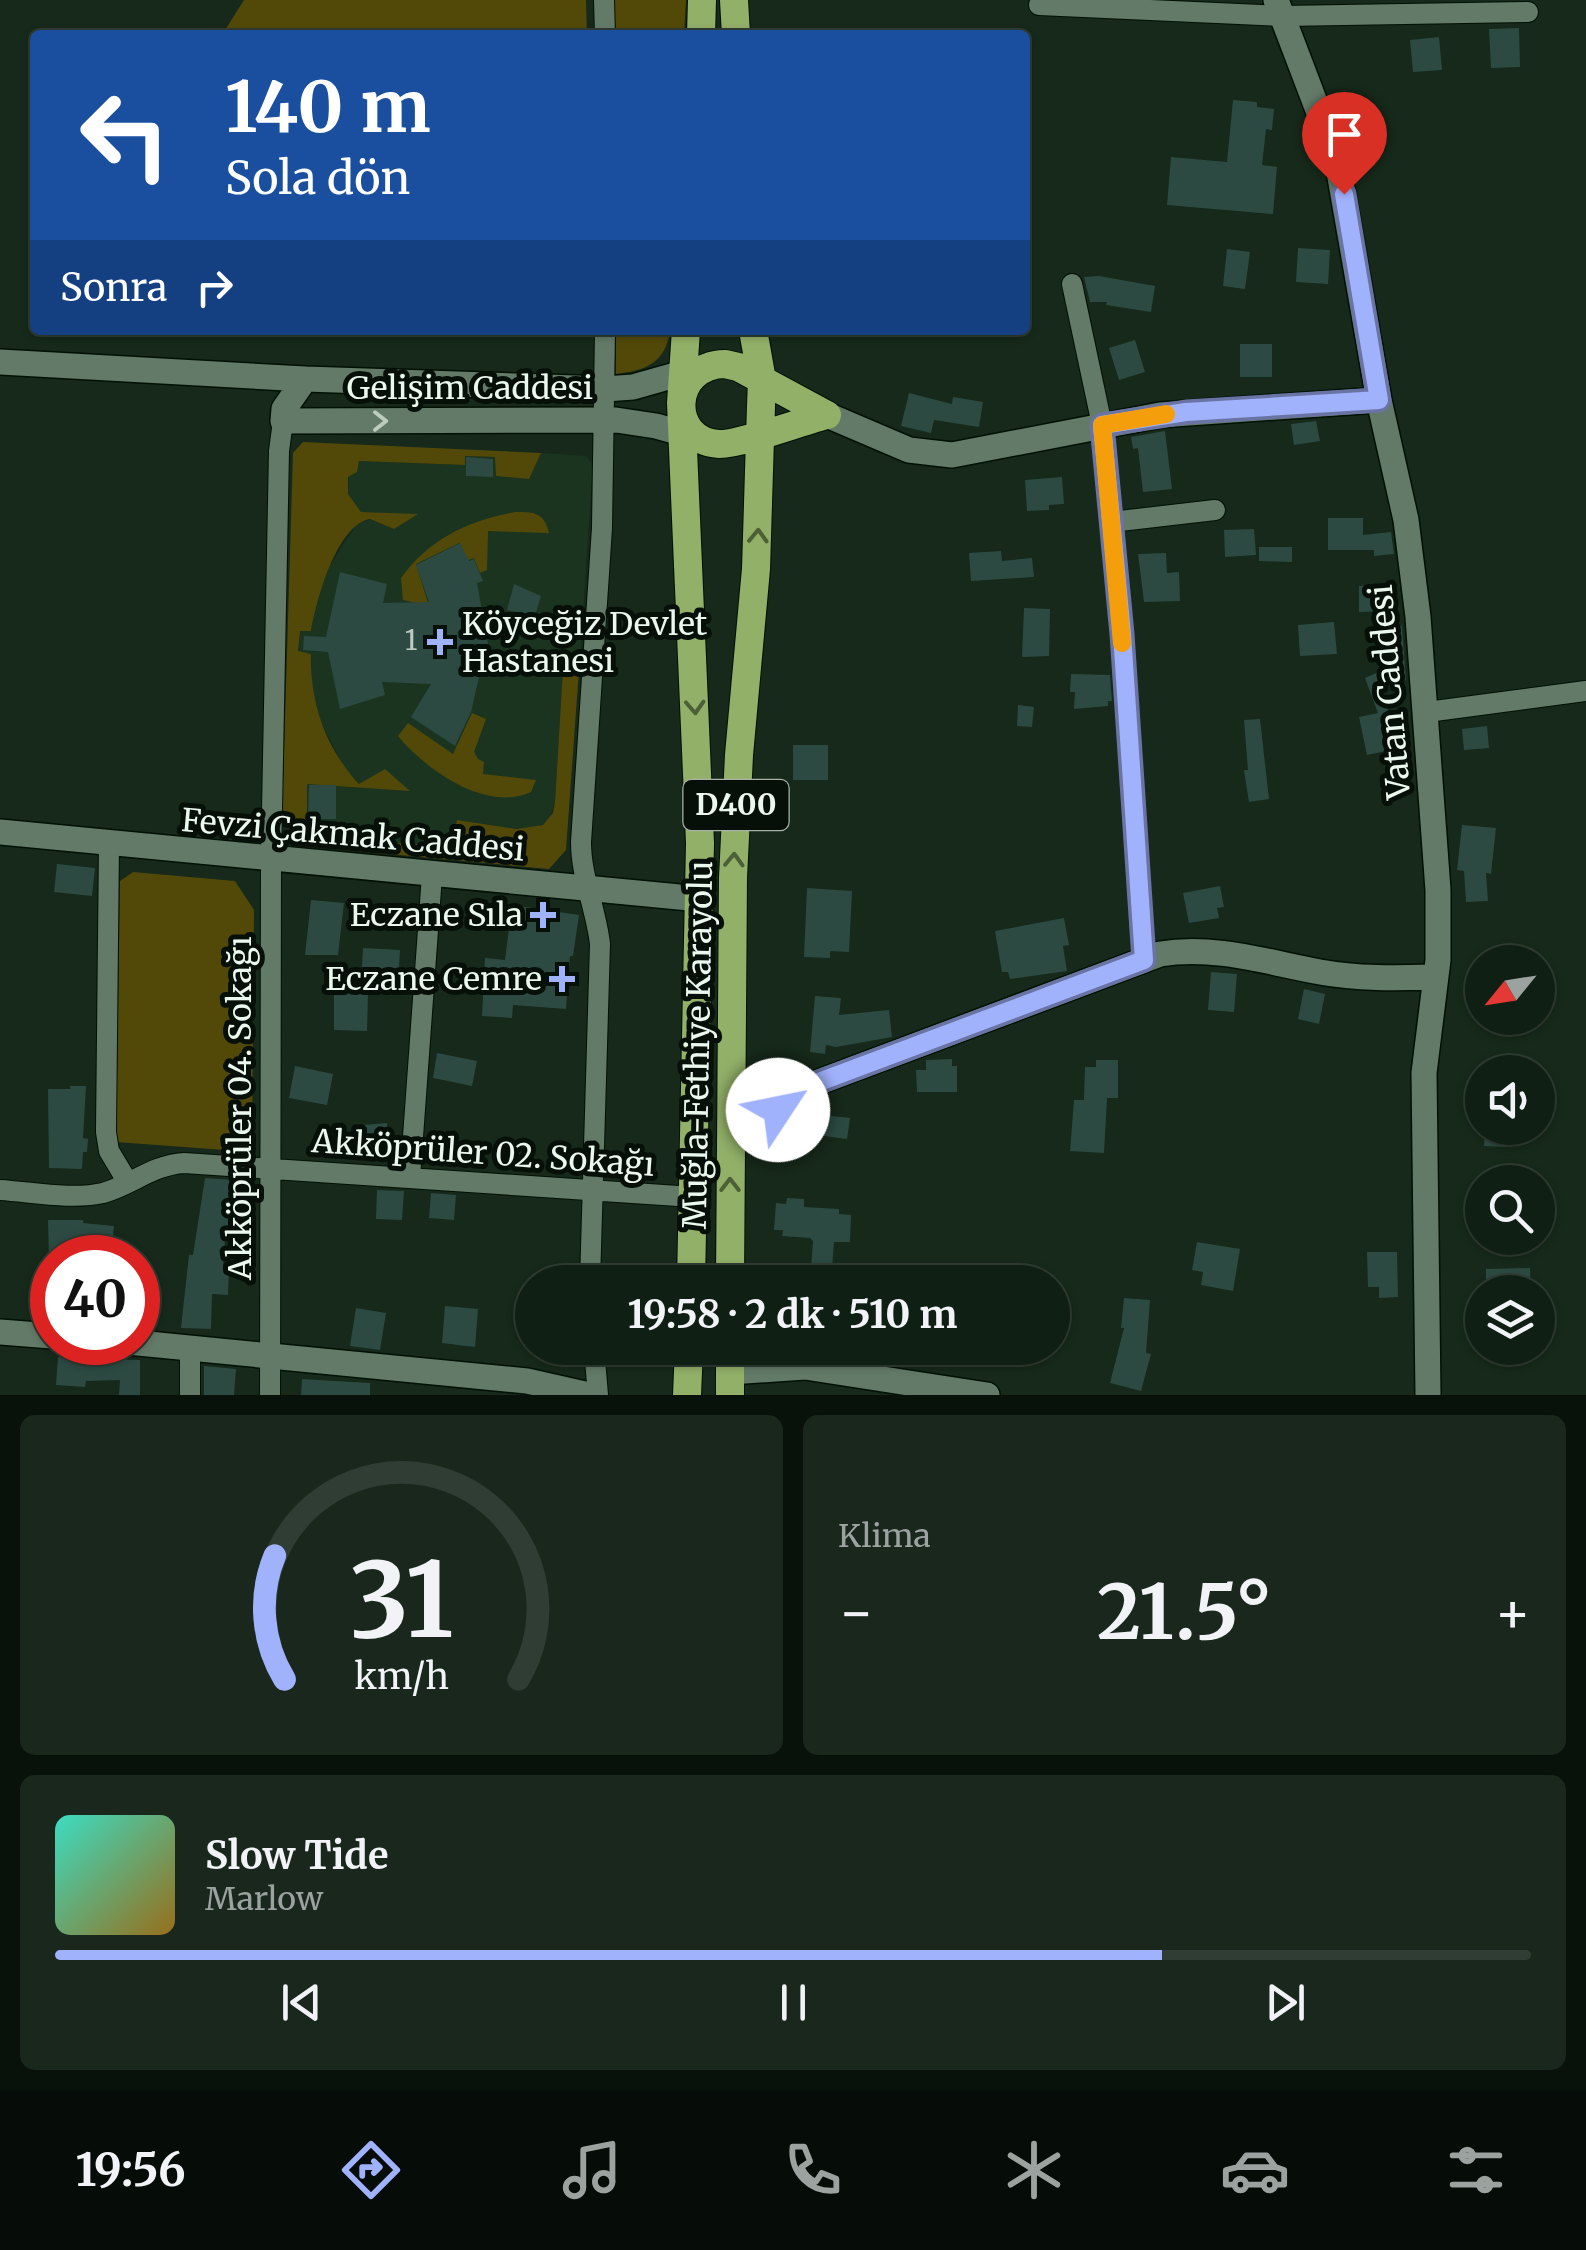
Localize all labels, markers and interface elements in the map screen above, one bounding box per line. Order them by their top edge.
text: 140 m [225,63,431,151]
icon: left [60,70,190,200]
pin [1302,92,1387,195]
icon: arrive [1317,107,1372,162]
text: Sola dön [225,150,410,206]
icon: right [187,260,242,315]
text: Sonra [60,264,167,311]
street label: Gelişim Caddesi [347,368,593,408]
one-way arrow [373,410,389,431]
one-way arrow [747,528,768,543]
street label: Vatan Caddesi [1361,583,1419,802]
place label: Köyceğiz Devlet Hastanesi [462,604,708,681]
house number: 1 [405,622,417,658]
marker: Köyceğiz Devlet Hastanesi [427,629,453,655]
one-way arrow [684,699,705,715]
road number: D400 [684,780,788,830]
street label: Fevzi Çakmak Caddesi [180,800,526,870]
one-way arrow [723,852,744,868]
street label: Muğla-Fethiye Karayolu [675,860,721,1230]
place label: Eczane Sıla [350,895,523,935]
marker: Eczane Sıla [532,904,554,926]
street label: Akköprüler 04. Sokağı [220,936,260,1281]
north arrow [1465,945,1555,1035]
map controls [1465,945,1555,1365]
place label: Eczane Cemre [325,959,542,999]
marker: Eczane Cemre [551,968,573,990]
button: sound [1465,1055,1555,1145]
position arrow [726,1058,830,1162]
street label: Akköprüler 02. Sokağı [309,1121,656,1185]
button: search [1465,1165,1555,1255]
one-way arrow [720,1177,741,1193]
speed limit sign: 40 [30,1235,160,1365]
button: layers [1465,1275,1555,1365]
text: 19:58 · 2 dk · 510 m [627,1291,958,1338]
text: Klima [838,1516,931,1556]
text: 31 [350,1535,453,1665]
text: 21.5° [1097,1565,1272,1659]
text: − [838,1578,875,1647]
text: + [1494,1578,1531,1647]
text: km/h [354,1654,449,1699]
text: Slow Tide [205,1832,389,1879]
text: Marlow [205,1879,323,1919]
icon: previous [274,1975,329,2030]
icon: pause [766,1975,821,2030]
icon: next [1258,1975,1313,2030]
icon: directions [336,2135,406,2205]
icon: music [557,2135,627,2205]
icon: phone [778,2135,848,2205]
icon: climate [999,2135,1069,2205]
icon: car [1220,2135,1290,2205]
icon: filters [1441,2135,1511,2205]
text: 19:56 [75,2142,186,2198]

